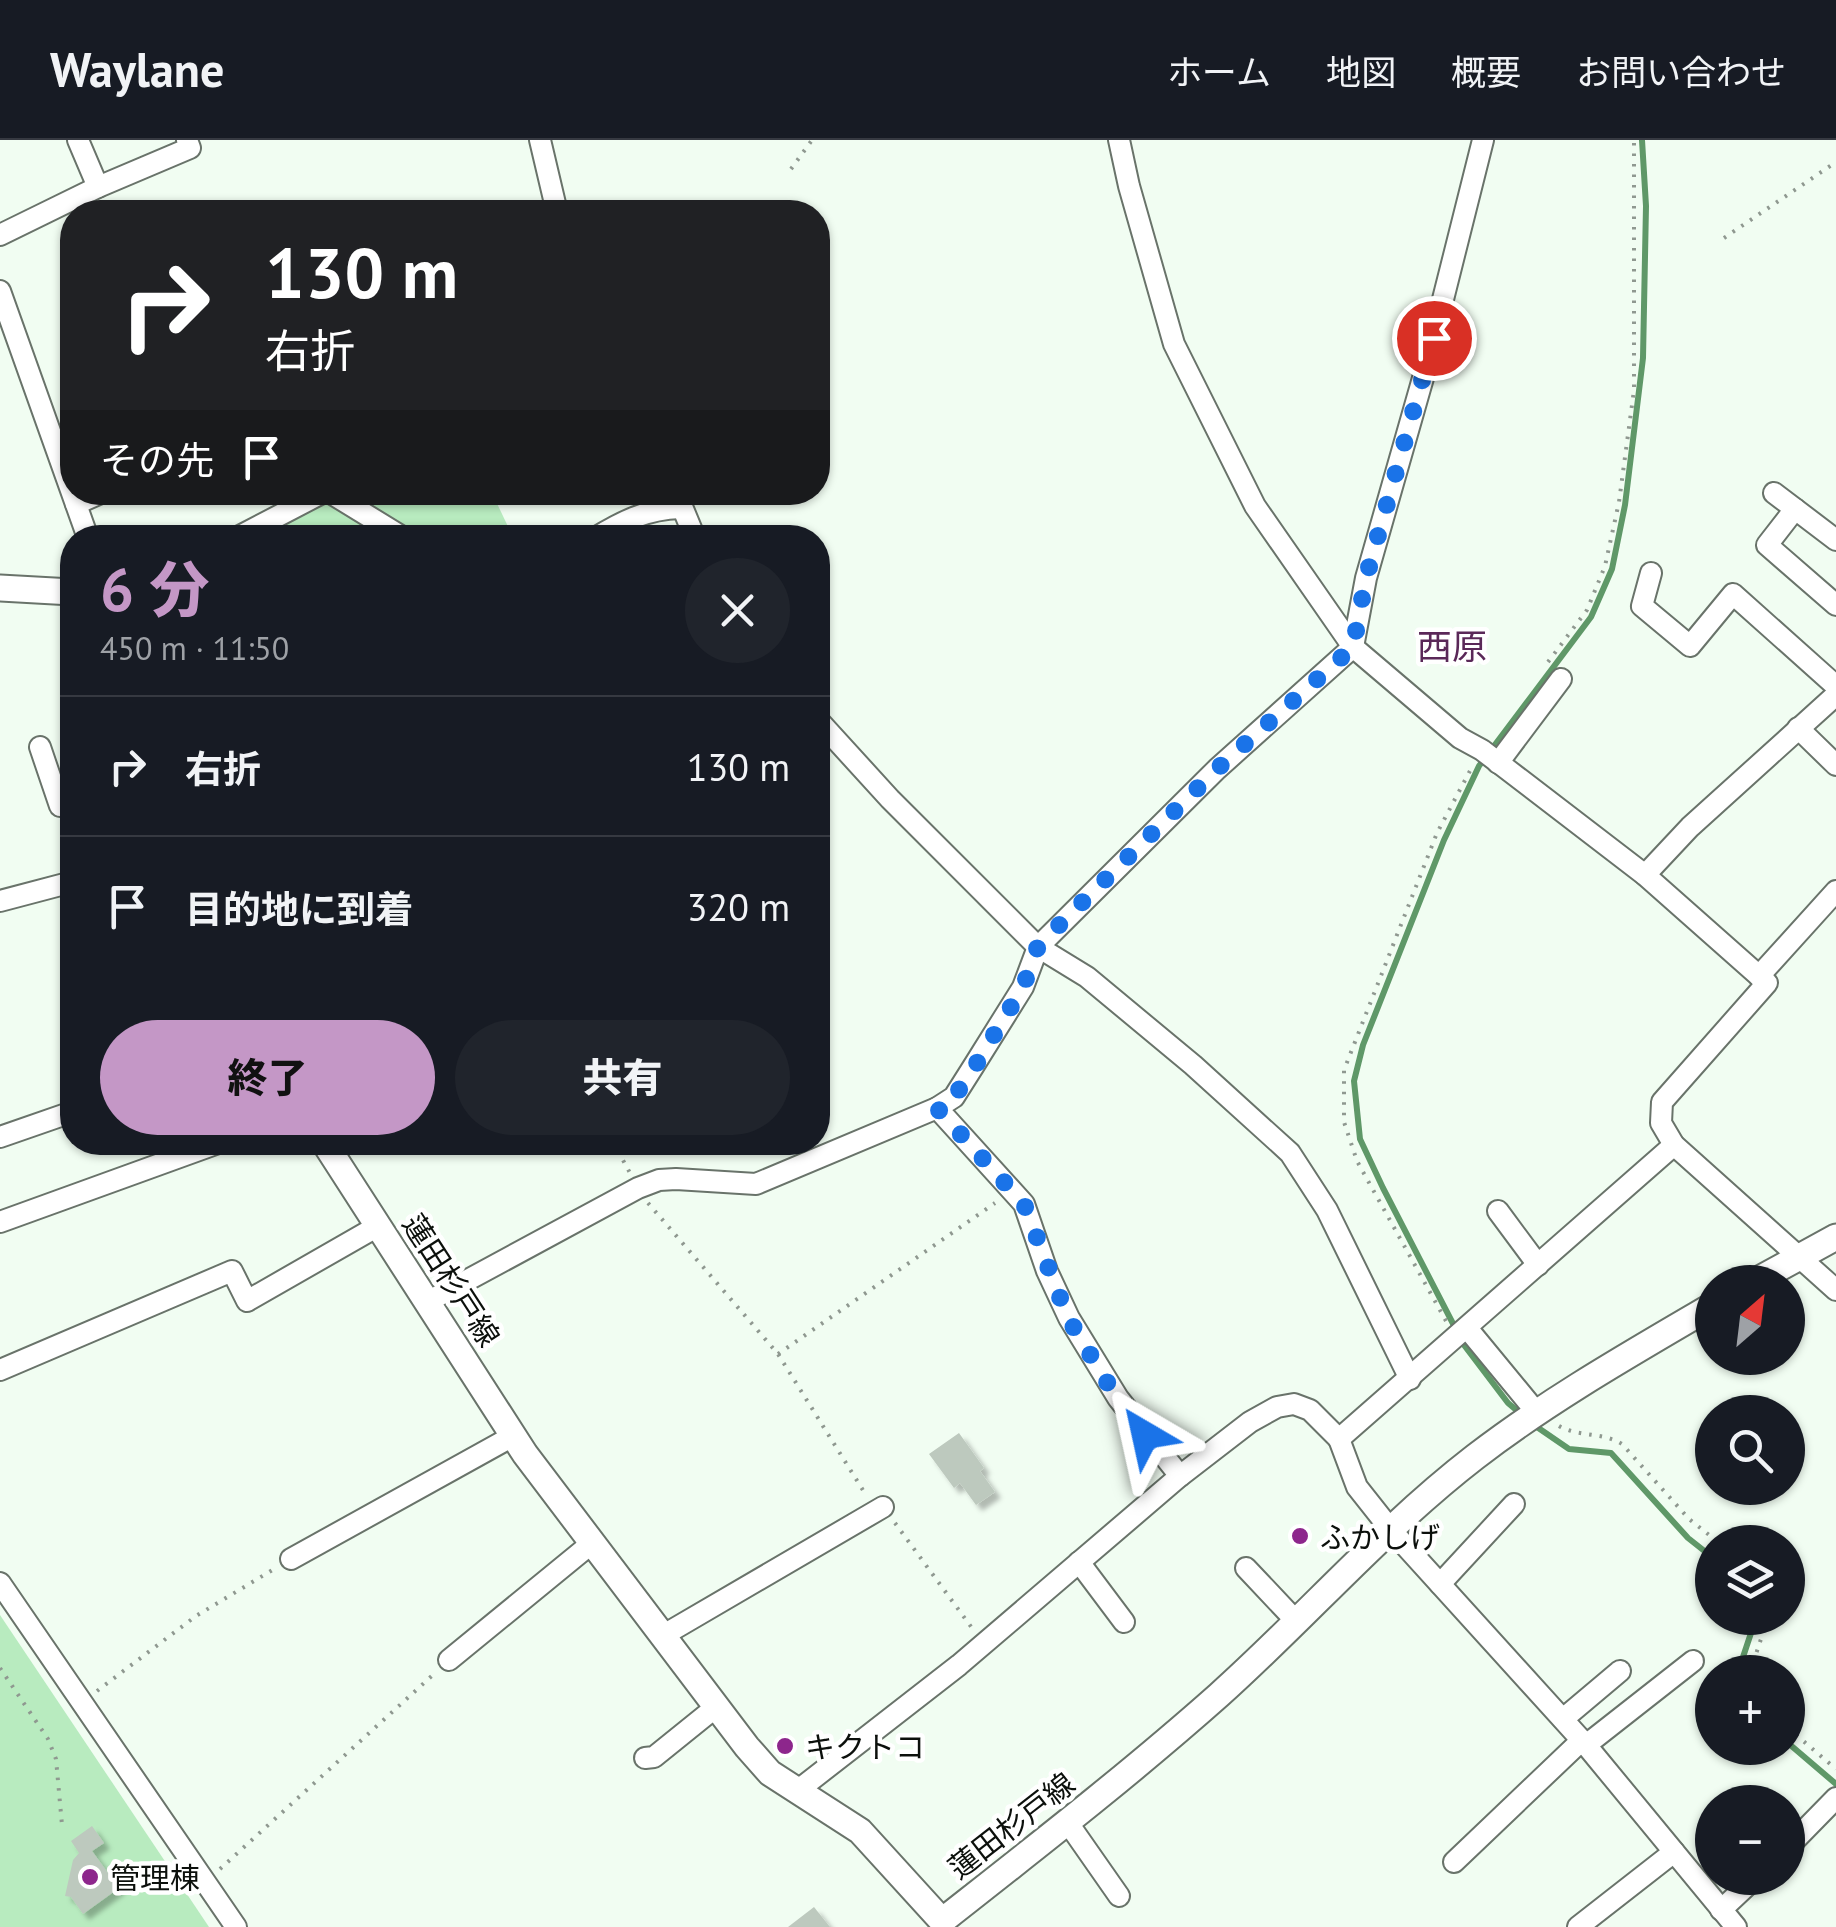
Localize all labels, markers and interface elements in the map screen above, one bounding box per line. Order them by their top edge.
text: Waylane [50,38,224,100]
text: ホーム [1167,49,1271,95]
text: 地図 [1326,49,1396,95]
text: 概要 [1451,49,1521,95]
text: お問い合わせ [1576,49,1786,95]
text: 130 m [265,227,458,317]
icon: right [100,240,230,370]
pin [1392,296,1477,381]
icon: arrive [1407,311,1462,366]
text: 右折 [265,321,355,379]
icon: arrive [234,430,289,485]
text: その先 [100,435,214,484]
text: 6 分 [100,550,209,628]
button: close [685,558,790,663]
district label: 西原 [1417,623,1487,669]
text: 450 m · 11:50 [100,627,289,669]
icon: right [100,739,155,794]
text: 130 m [687,742,790,791]
text: 右折 [185,744,261,793]
icon: arrive [100,879,155,934]
text: 320 m [687,882,790,931]
text: 目的地に到着 [185,884,413,933]
button: 終了 [100,1020,435,1135]
button: 共有 [455,1020,790,1135]
street label: 蓮田杉戸線 [395,1206,509,1354]
north arrow [1695,1265,1805,1375]
map controls [1695,1265,1805,1895]
position arrow [1093,1383,1197,1487]
button: search [1695,1395,1805,1505]
place label: ふかしげ [1320,1517,1440,1556]
marker: ふかしげ [1289,1525,1311,1547]
button: layers [1695,1525,1805,1635]
button: + [1695,1655,1805,1765]
place label: キクトコ [805,1727,925,1766]
marker: キクトコ [774,1735,796,1757]
street label: 蓮田杉戸線 [940,1763,1082,1887]
button: − [1695,1785,1805,1895]
place label: 管理棟 [110,1858,200,1897]
marker: 管理棟 [79,1866,101,1888]

